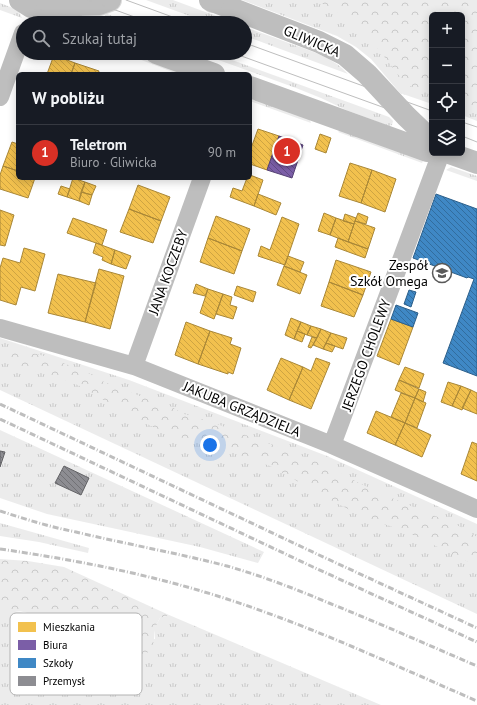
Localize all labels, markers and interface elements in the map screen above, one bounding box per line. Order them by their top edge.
map controls [429,12,465,156]
button: + [429,12,465,48]
search box [16,16,252,60]
street label: GLIWICKA [281,21,344,61]
icon: search [30,27,52,49]
text: Szukaj tutaj [62,29,137,48]
button: − [429,48,465,84]
button: locate [429,84,465,120]
text: W pobliżu [32,87,104,109]
button: layers [429,120,465,156]
text: Teletrom [70,135,127,154]
pin: 1 [274,136,300,166]
text: 1 [41,144,49,161]
text: 90 m [208,144,236,161]
text: Biuro · Gliwicka [70,154,157,171]
street label: JANA KOCZEBY [144,227,192,318]
place label: Zespół Szkół Omega [350,256,428,290]
school or university icon: Zespół Szkół Omega [431,262,453,284]
street label: JERZEGO CHOLEWY [337,296,395,414]
street label: JAKUBA GRZĄDZIELA [180,377,304,441]
your location [200,435,220,455]
legend [10,613,142,695]
text: Mieszkania [43,620,95,634]
text: Biura [43,638,68,652]
text: Szkoły [43,656,74,670]
text: Przemysł [43,674,86,688]

